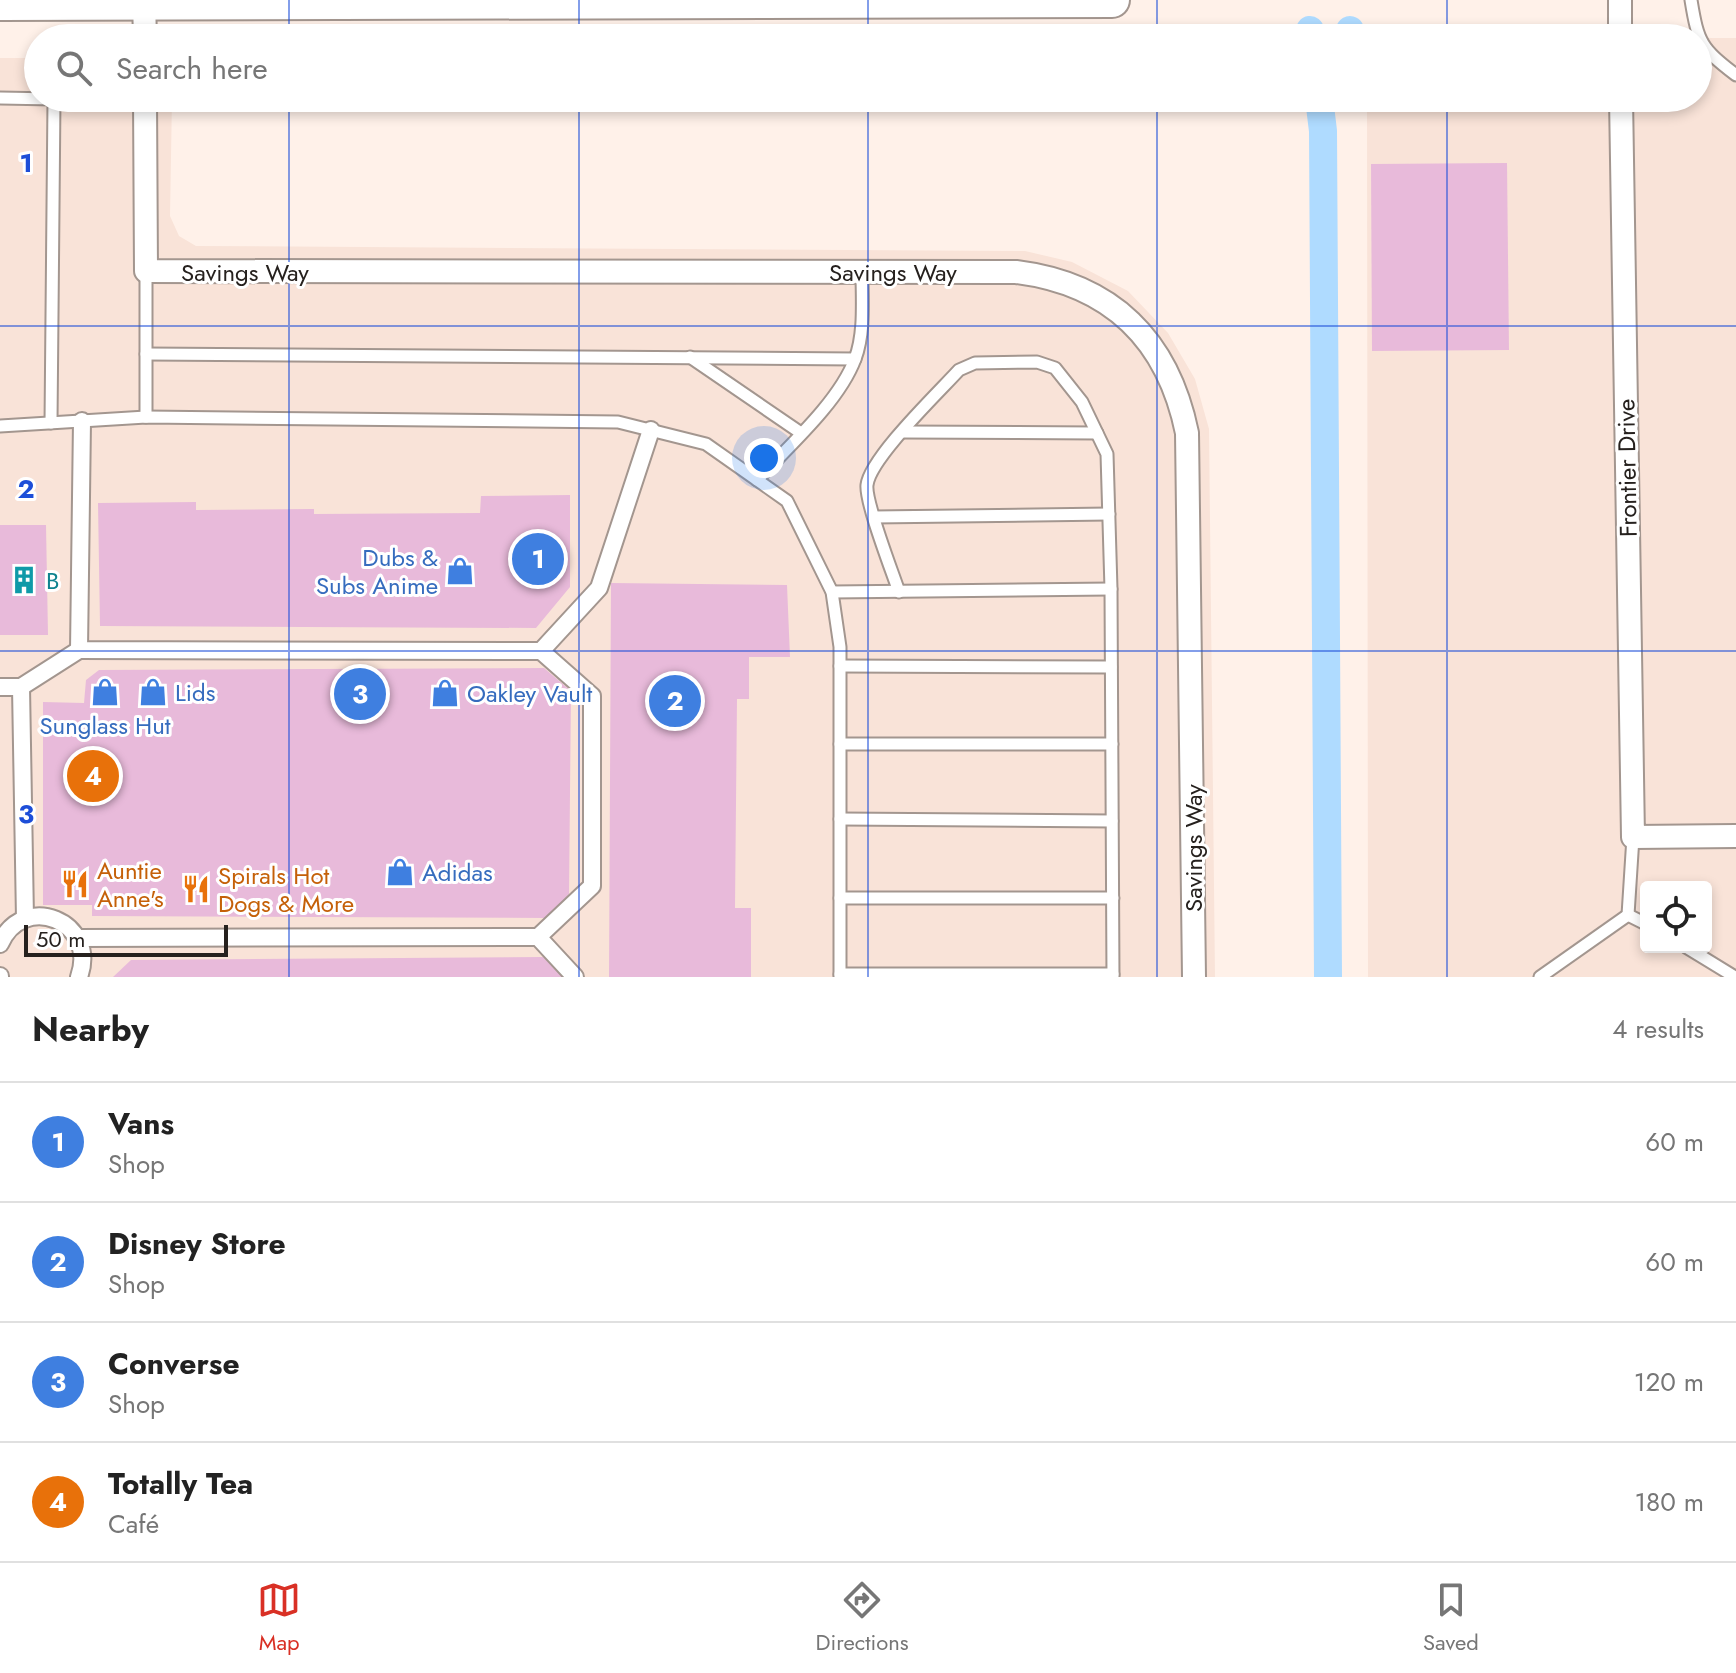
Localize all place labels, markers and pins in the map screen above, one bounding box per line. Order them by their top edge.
pin: 1 [512,529,564,589]
place label: Dubs & Subs Anime [316,540,438,603]
shop icon: Dubs & Subs Anime [445,556,475,586]
place label: B [46,563,59,598]
building icon: B [9,565,39,595]
pin: 3 [334,664,386,724]
pin: 2 [649,671,701,731]
place label: Lids [175,675,215,710]
place label: Oakley Vault [467,676,592,711]
shop icon: Sunglass Hut [90,677,120,707]
shop icon: Lids [138,677,168,707]
shop icon: Oakley Vault [430,678,460,708]
place label: Sunglass Hut [39,708,171,743]
pin: 4 [67,746,119,806]
place label: Auntie Anne's [97,853,164,916]
place label: Adidas [422,855,493,890]
shop icon: Adidas [385,857,415,887]
place label: Spirals Hot Dogs & More [218,858,354,921]
restaurant icon: Auntie Anne's [60,869,90,899]
restaurant icon: Spirals Hot Dogs & More [181,874,211,904]

